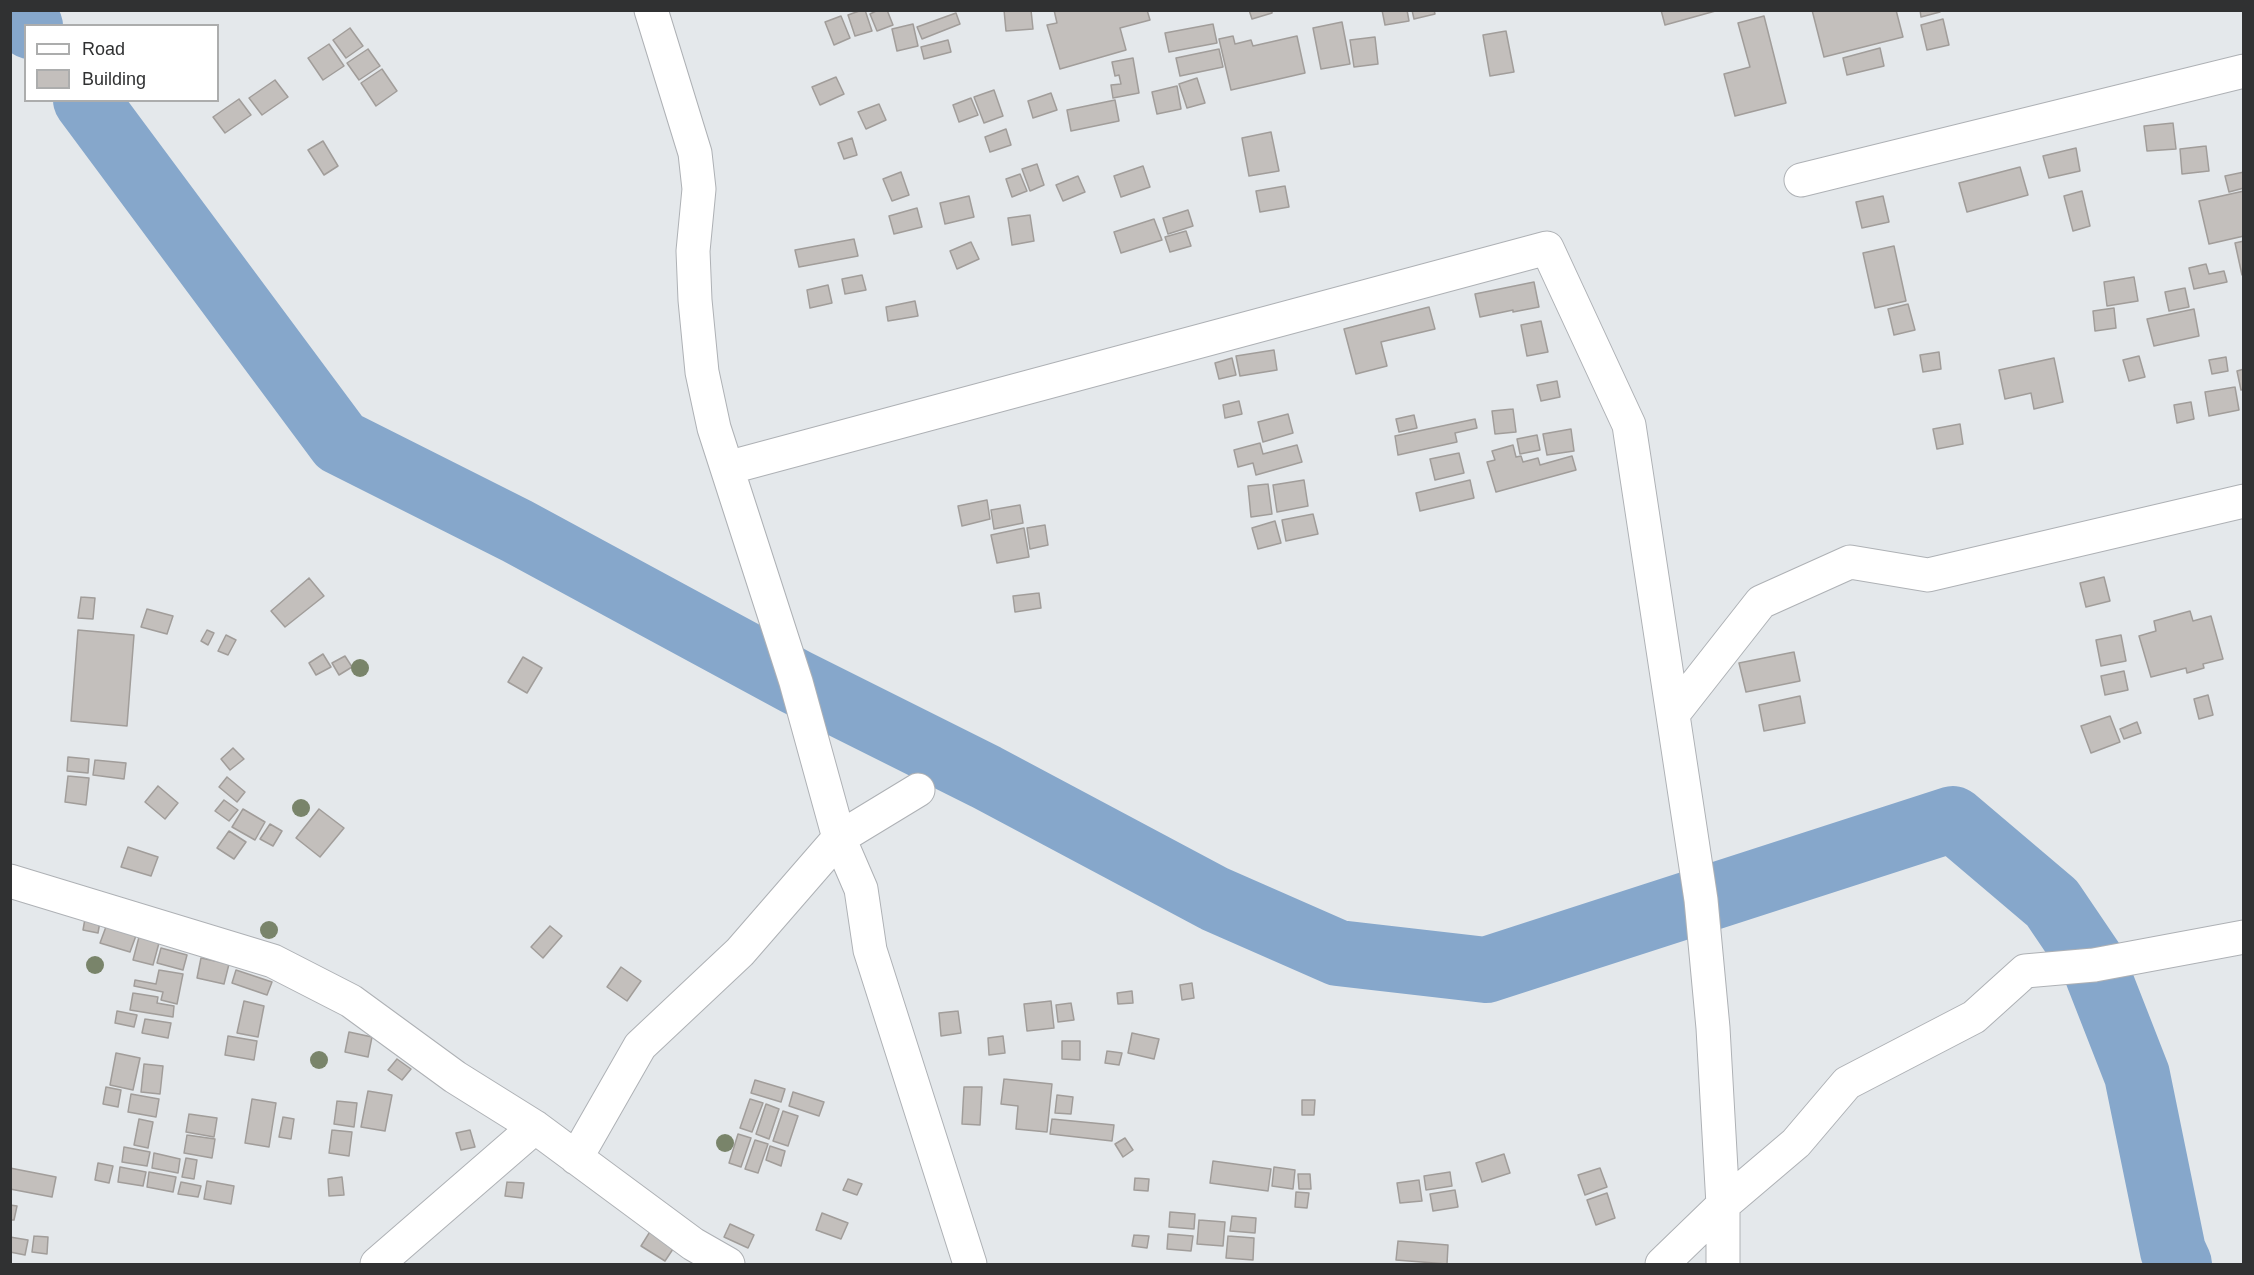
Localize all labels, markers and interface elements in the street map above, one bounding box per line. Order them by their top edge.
legend [24,24,219,102]
text: Road [82,39,125,59]
text: Building [82,69,146,89]

